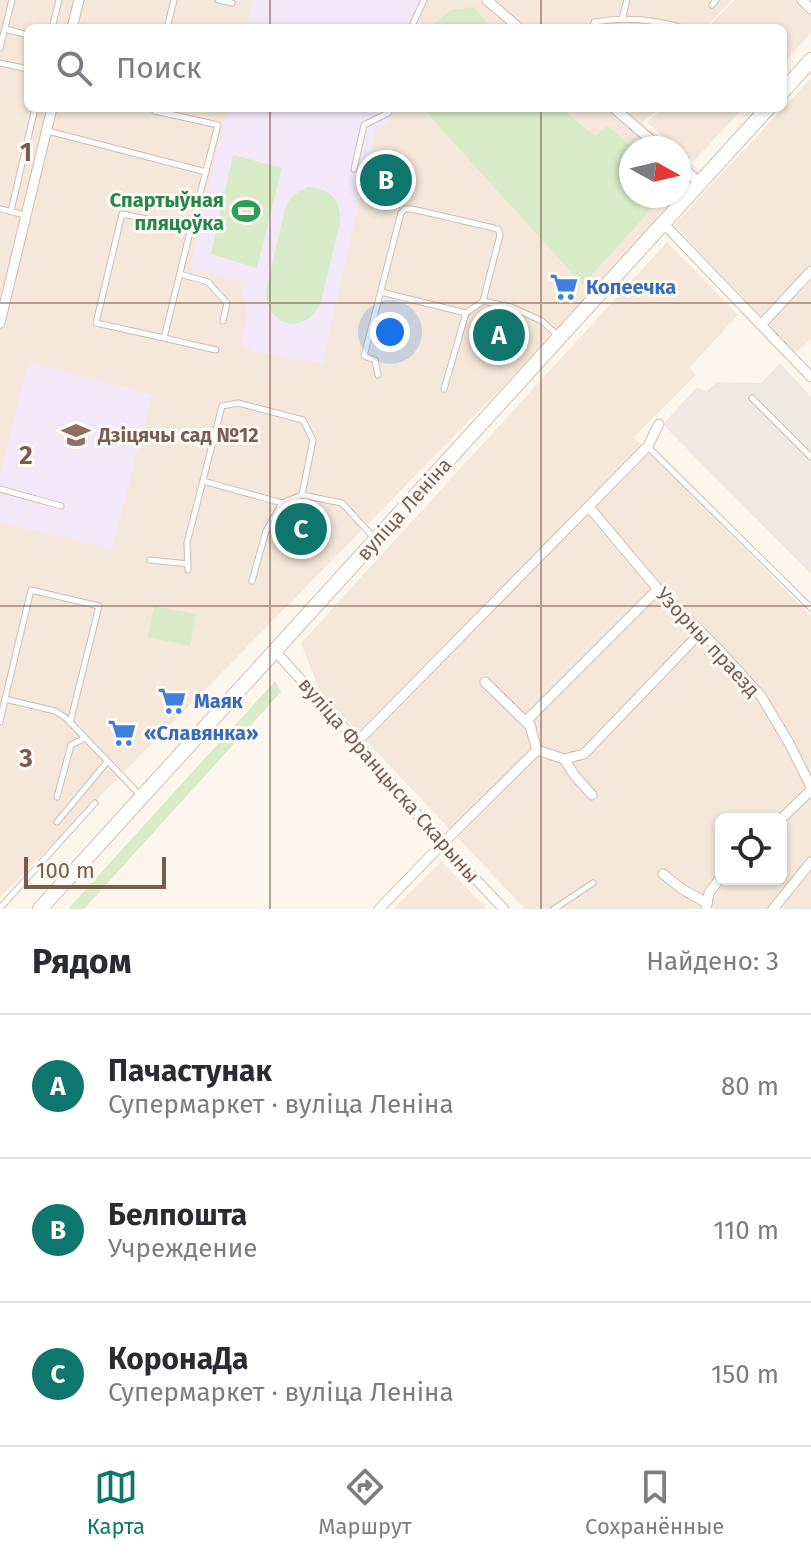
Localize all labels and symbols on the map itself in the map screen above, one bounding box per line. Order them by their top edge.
north arrow [619,136,691,208]
text: 1 [20,137,32,168]
pin: B [360,150,412,210]
place label: Спартыўная пляцоўка [110,188,224,235]
sports icon: Спартыўная пляцоўка [231,196,261,226]
supermarket icon: Копеечка [549,272,579,302]
place label: Копеечка [586,275,676,299]
pin: A [473,305,525,365]
your location [370,312,410,352]
school or university icon: Дзіцячы сад №12 [61,420,91,450]
place label: Дзіцячы сад №12 [97,423,259,447]
text: 2 [19,440,33,471]
street label: вуліца Леніна [352,453,456,565]
pin: C [275,499,327,559]
street label: Узорны праезд [651,582,765,702]
street label: вуліца Францыска Скарыны [293,673,485,887]
supermarket icon: Маяк [157,686,187,716]
place label: Маяк [194,689,244,713]
supermarket icon: «Славянка» [107,718,137,748]
place label: «Славянка» [144,721,258,745]
text: 3 [18,743,33,774]
scale bar [24,853,166,889]

